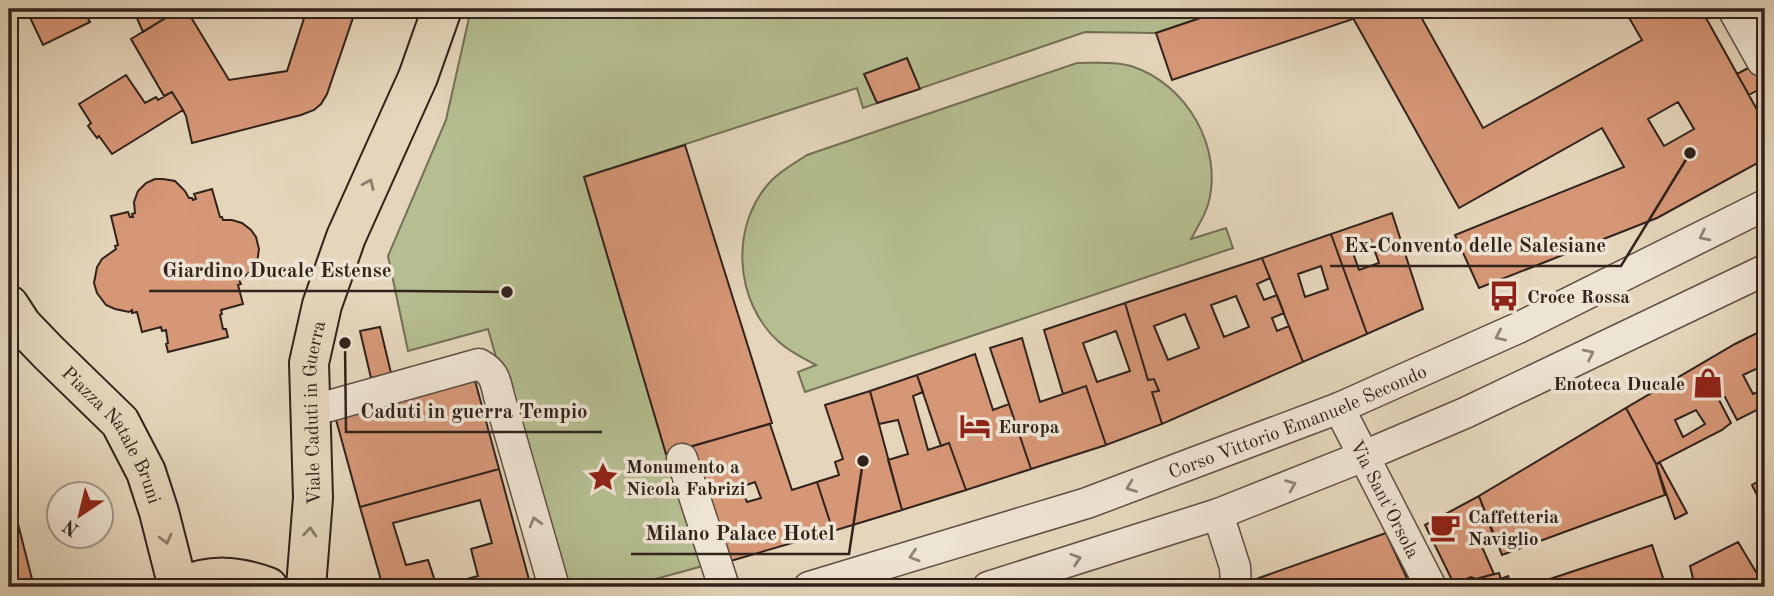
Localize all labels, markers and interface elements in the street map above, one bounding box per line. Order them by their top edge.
one-way arrow [361,179,375,191]
callout: Ex-Convento delle Salesiane [1330,224,1621,266]
one-way arrow [1699,227,1711,241]
text: Ex-Convento delle Salesiane [1344,236,1606,257]
callout: Giardino Ducale Estense [149,249,406,291]
text: Giardino Ducale Estense [162,261,392,282]
bus stop icon: Croce Rossa [1487,279,1521,313]
place label: Croce Rossa [1527,289,1630,308]
street label: Viale Caduti in Guerra [302,319,330,505]
one-way arrow [1495,328,1507,342]
one-way arrow [1582,348,1594,362]
street label: Corso Vittorio Emanuele Secondo [1166,363,1430,483]
street label: Piazza Natale Bruni [57,364,163,506]
shop icon: Enoteca Ducale [1691,366,1725,400]
place label: Enoteca Ducale [1553,376,1685,395]
callout: Caduti in guerra Tempio [346,390,602,432]
text: Caduti in guerra Tempio [360,402,588,423]
hotel icon: Europa [958,409,992,443]
place label: Europa [998,419,1060,438]
street label: Via Sant'Orsola [1345,438,1422,562]
place label: Monumento a Nicola Fabrizi [626,459,746,500]
place icon: Monumento a Nicola Fabrizi [586,460,620,494]
one-way arrow [1125,478,1137,492]
one-way arrow [1284,479,1296,493]
north arrow [46,480,116,550]
place label: Caffetteria Naviglio [1468,509,1559,550]
cafe icon: Caffetteria Naviglio [1428,510,1462,544]
callout: Milano Palace Hotel [631,512,849,554]
text: N [60,515,83,539]
one-way arrow [529,516,544,528]
text: Milano Palace Hotel [645,524,835,545]
one-way arrow [302,527,317,538]
one-way arrow [158,533,172,545]
one-way arrow [908,547,920,562]
one-way arrow [1069,553,1082,567]

